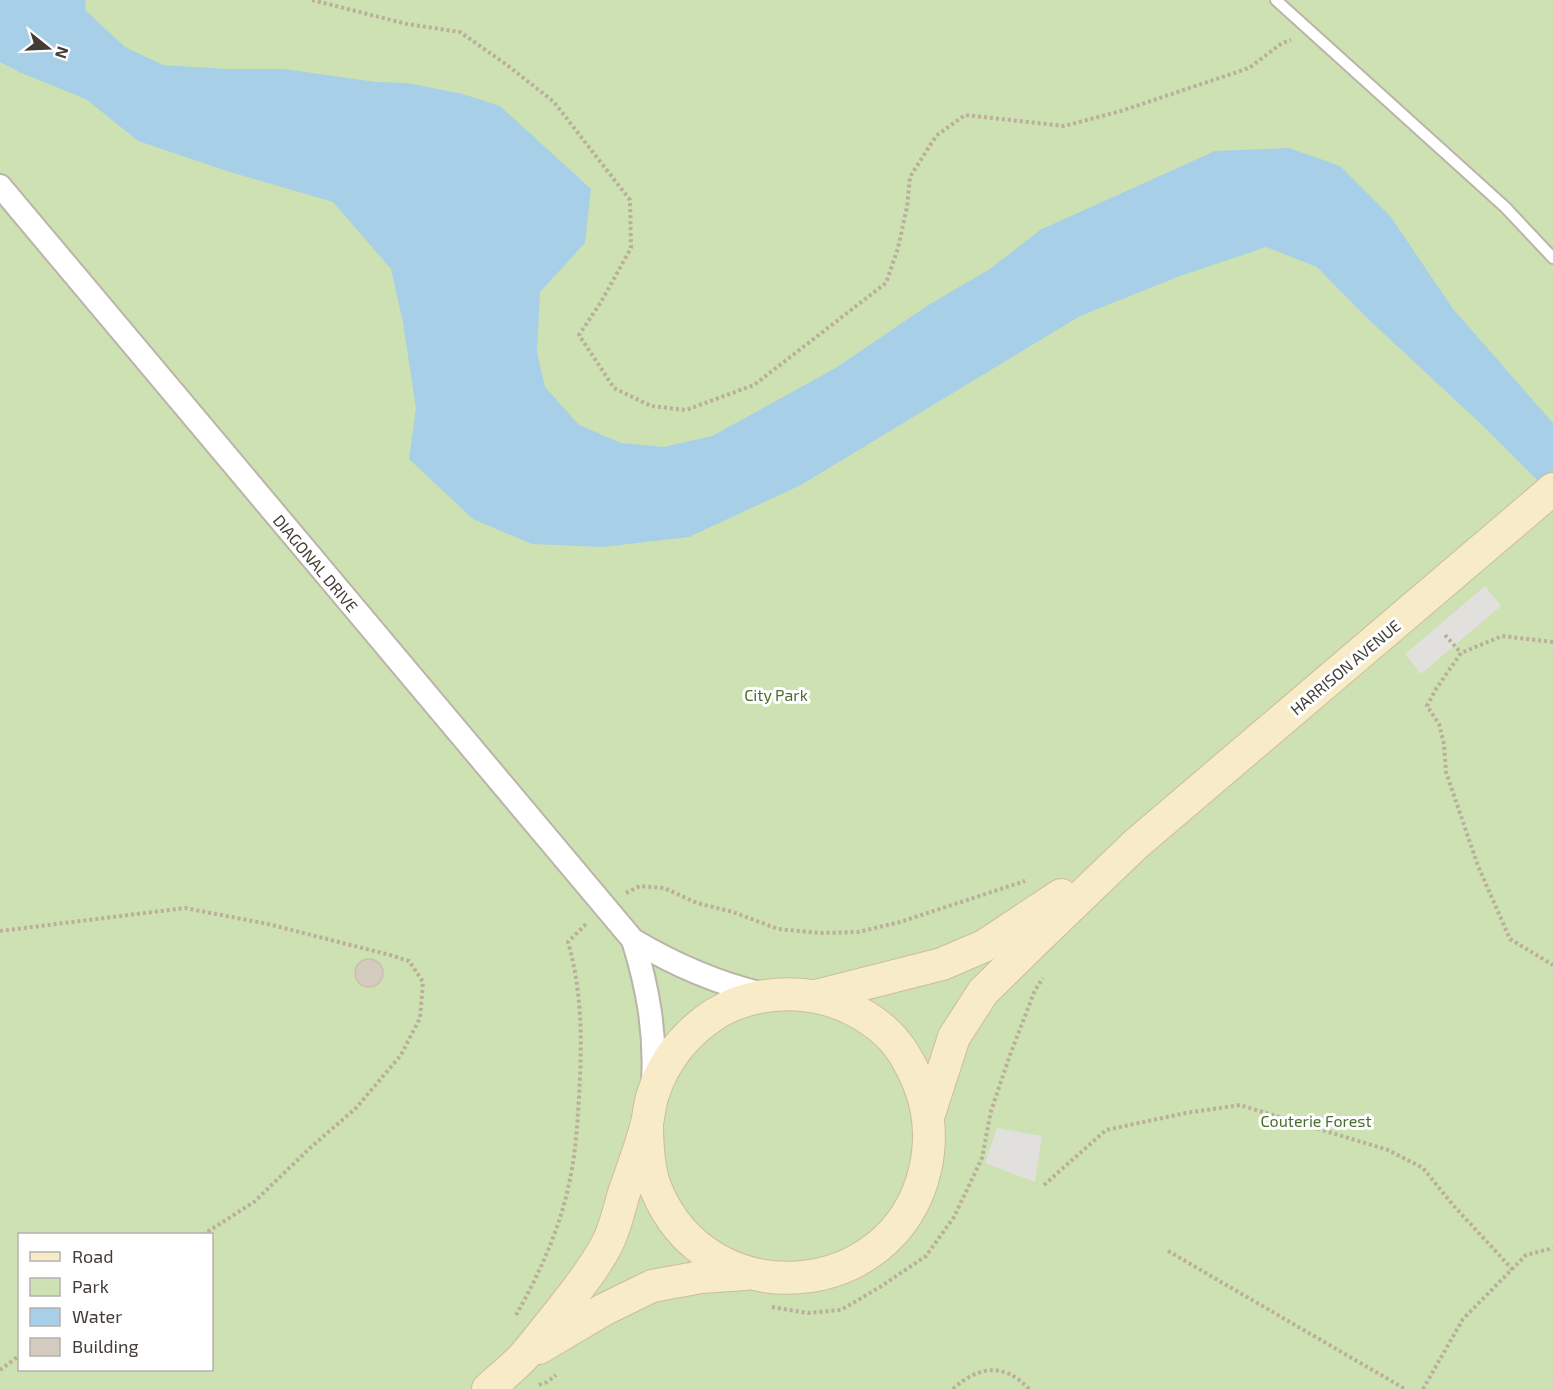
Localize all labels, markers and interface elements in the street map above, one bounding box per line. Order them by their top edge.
north arrow [18,18,78,78]
text: N [52,44,74,61]
street label: DIAGONAL DRIVE [270,510,362,616]
street label: HARRISON AVENUE [1286,615,1404,719]
park label: City Park [744,685,808,704]
park label: Couterie Forest [1260,1111,1372,1130]
legend [18,1233,213,1371]
text: Road [72,1245,113,1267]
text: Park [72,1275,109,1297]
text: Water [72,1305,122,1327]
text: Building [72,1335,139,1357]

